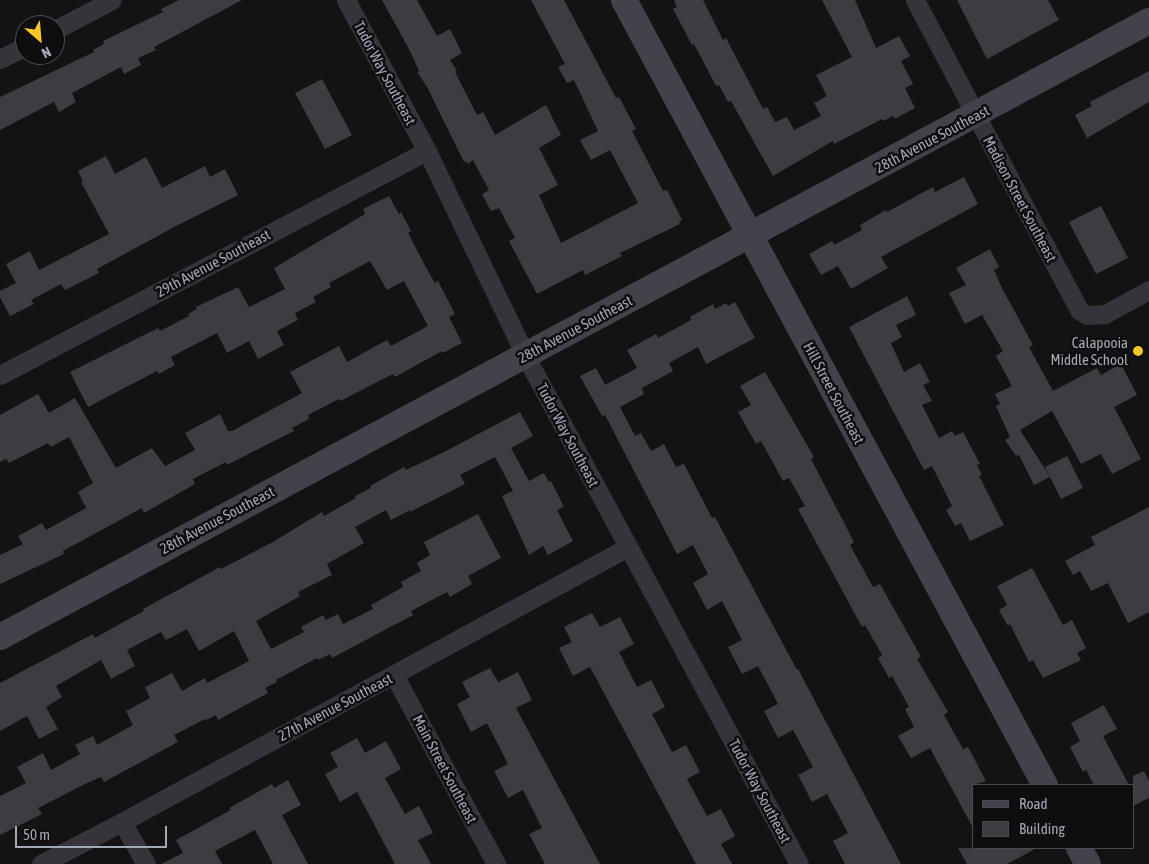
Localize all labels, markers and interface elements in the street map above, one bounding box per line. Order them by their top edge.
north arrow [15,15,65,65]
street label: Tudor Way Southeast [350,18,420,128]
text: N [39,43,54,61]
street label: 28th Avenue Southeast [872,101,992,177]
street label: Madison Street Southeast [979,133,1061,265]
street label: 29th Avenue Southeast [153,225,273,301]
street label: 28th Avenue Southeast [515,291,635,367]
place label: Calapooia Middle School [1050,333,1128,368]
street label: Hill Street Southeast [800,339,868,447]
marker: Calapooia Middle School [1132,345,1144,357]
street label: Tudor Way Southeast [533,380,603,490]
street label: 28th Avenue Southeast [157,482,277,558]
street label: 27th Avenue Southeast [275,669,395,745]
street label: Main Street Southeast [409,712,481,826]
street label: Tudor Way Southeast [725,736,795,846]
legend [972,784,1134,849]
text: Road [1019,795,1048,812]
scale bar [18,816,170,848]
text: Building [1019,820,1065,837]
text: 50 m [23,826,50,843]

